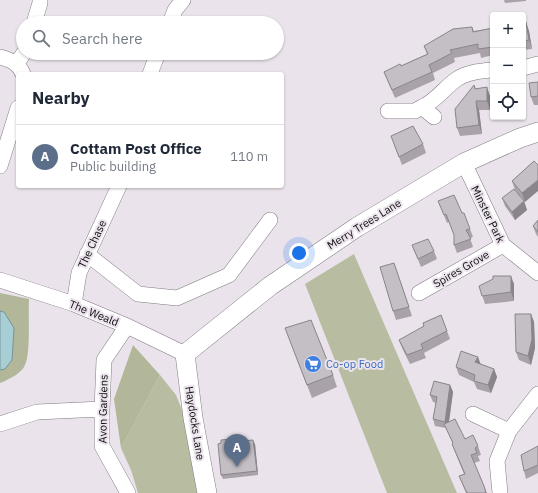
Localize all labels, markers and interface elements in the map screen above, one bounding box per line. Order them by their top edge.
map controls [490,12,526,120]
button: + [490,12,526,48]
search box [16,16,284,60]
icon: search [30,27,52,49]
text: Search here [62,29,142,48]
button: − [490,48,526,84]
button: locate [490,84,526,120]
text: Nearby [32,87,90,109]
text: Cottam Post Office [70,139,202,158]
text: A [41,148,49,165]
text: 110 m [230,148,268,165]
text: Public building [70,158,156,175]
street label: Minster Park [468,183,508,245]
street label: Merry Trees Lane [324,196,404,252]
street label: The Chase [75,218,109,270]
your location [289,243,309,263]
street label: Spires Grove [430,247,492,291]
street label: The Weald [67,297,121,329]
supermarket icon: Co-op Food [303,354,323,374]
place label: Co-op Food [326,357,383,371]
street label: Avon Gardens [95,375,111,443]
street label: Haydocks Lane [182,385,208,461]
pin: A [224,434,250,467]

